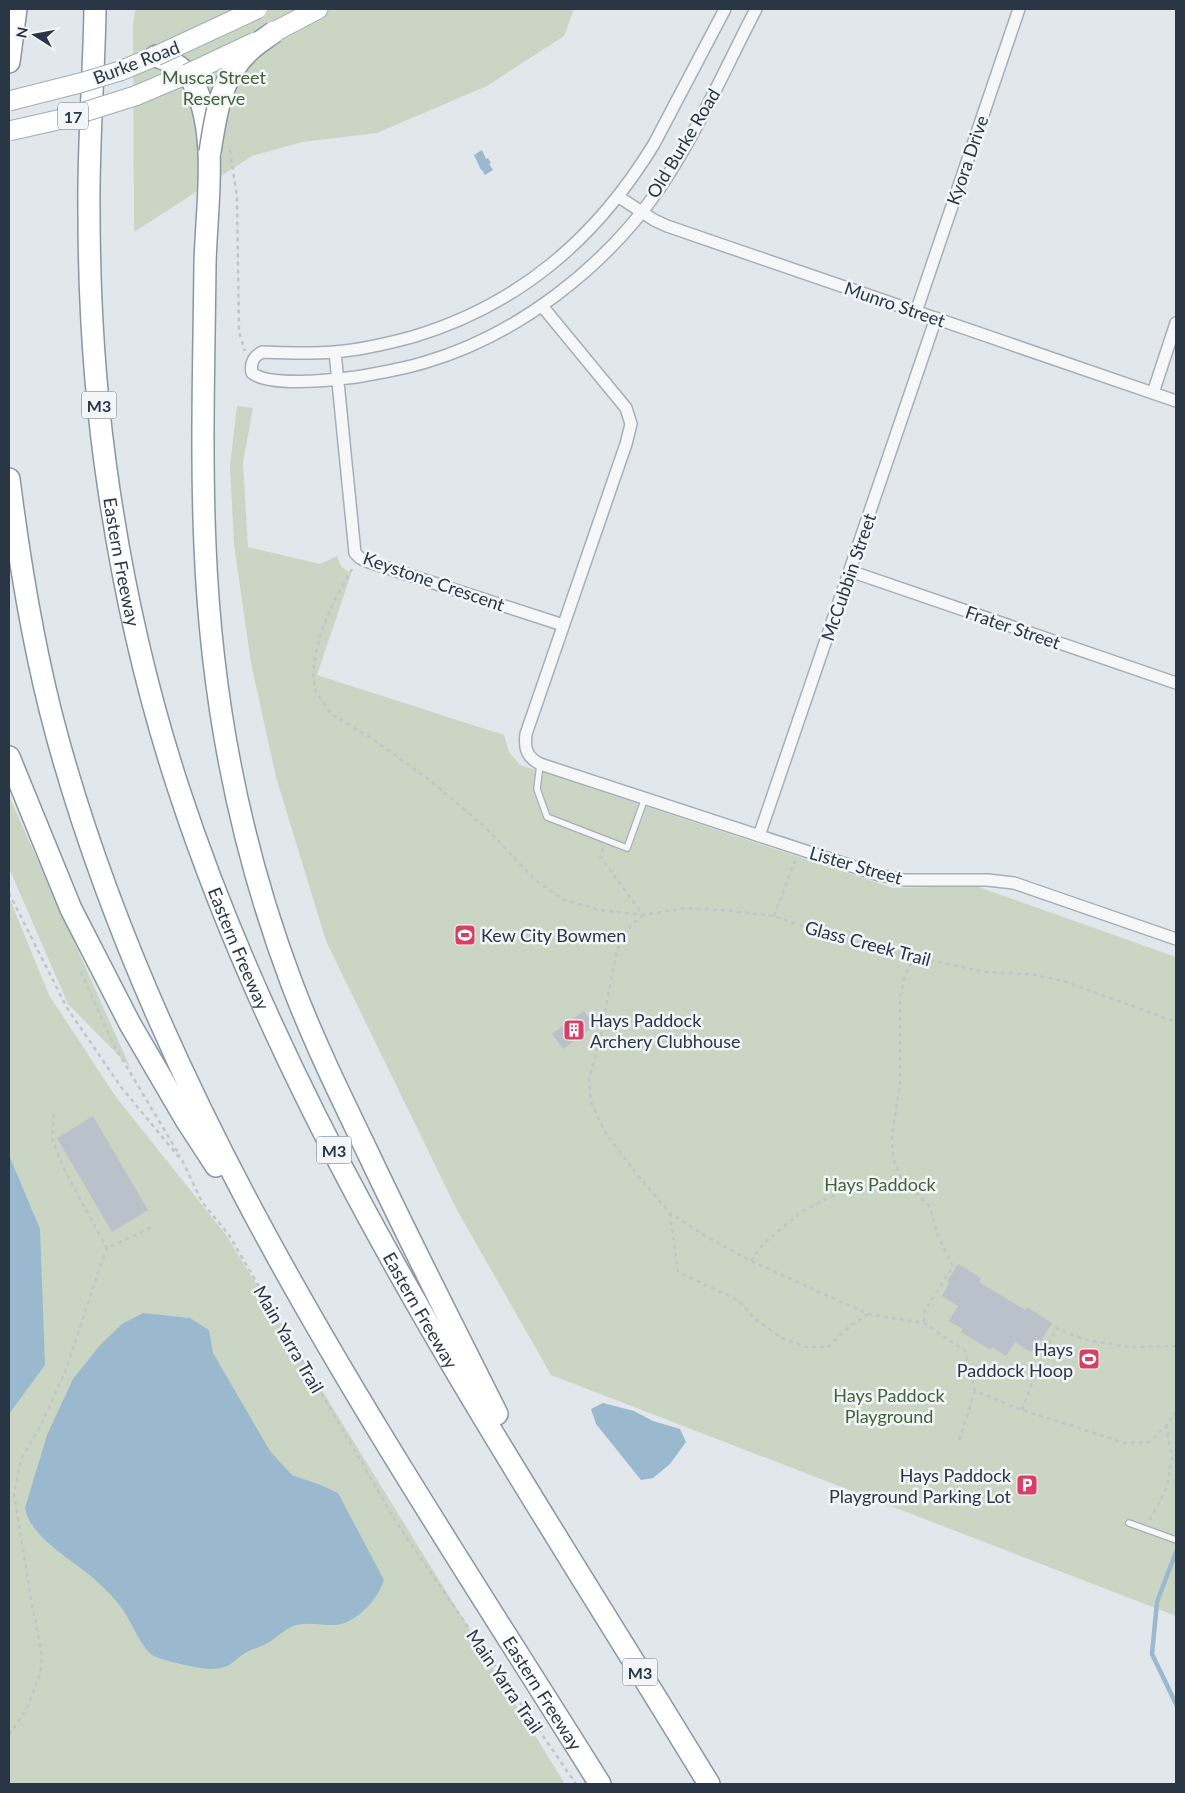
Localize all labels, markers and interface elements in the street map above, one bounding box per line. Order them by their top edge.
north arrow [10,10,60,60]
text: N [12,26,31,39]
street label: Burke Road [90,35,182,89]
park label: Musca Street Reserve [162,66,267,109]
street label: Old Burke Road [642,84,724,202]
road number: 17 [58,102,88,130]
street label: Kyora Drive [941,112,993,208]
street label: Munro Street [842,277,949,332]
road number: M3 [82,392,116,418]
street label: Eastern Freeway [99,496,145,629]
street label: McCubbin Street [816,510,880,644]
street label: Keystone Crescent [360,547,508,616]
street label: Frater Street [963,601,1064,654]
street label: Lister Street [807,841,905,889]
street label: Eastern Freeway [204,884,275,1014]
street label: Glass Creek Trail [803,916,933,970]
sports icon: Kew City Bowmen [453,923,477,947]
place label: Kew City Bowmen [481,924,626,946]
place label: Hays Paddock Archery Clubhouse [590,1009,740,1052]
building icon: Hays Paddock Archery Clubhouse [562,1018,586,1042]
road number: M3 [316,1136,352,1164]
park label: Hays Paddock [824,1173,937,1195]
street label: Eastern Freeway [379,1248,463,1373]
street label: Main Yarra Trail [249,1281,329,1397]
place label: Hays Paddock Hoop [957,1338,1073,1381]
sports icon: Hays Paddock Hoop [1077,1347,1101,1371]
park label: Hays Paddock Playground [833,1384,946,1427]
place label: Hays Paddock Playground Parking Lot [829,1464,1012,1507]
parking icon: Hays Paddock Playground Parking Lot [1015,1473,1039,1497]
street label: Main Yarra Trail [462,1625,548,1737]
street label: Eastern Freeway [498,1632,587,1755]
road number: M3 [622,1658,658,1685]

